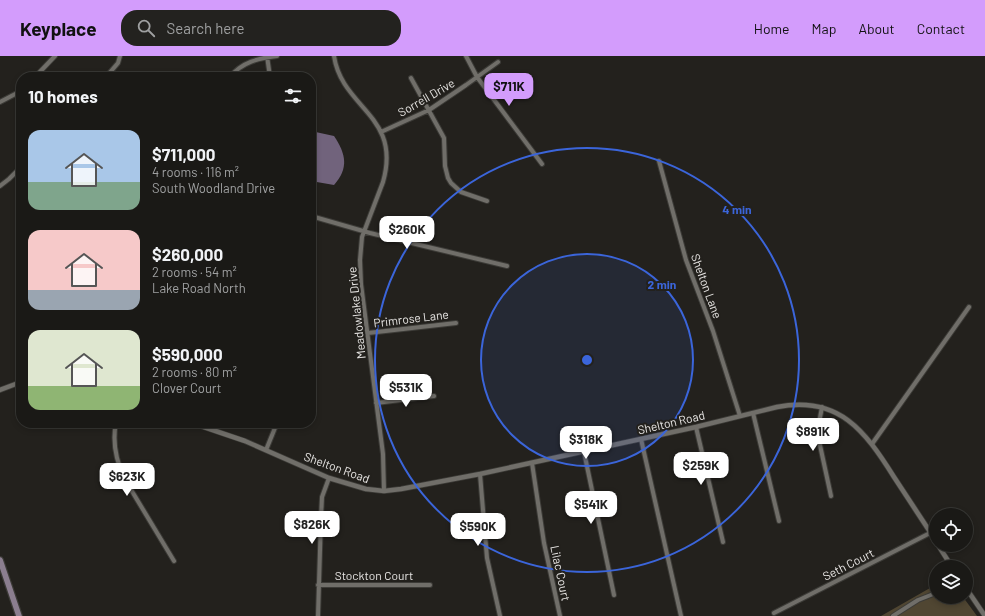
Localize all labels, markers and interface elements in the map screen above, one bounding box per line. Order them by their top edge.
search box [121,10,401,46]
text: Keyplace [20,17,97,40]
icon: search [135,17,157,39]
text: Search here [167,19,245,37]
text: Home [754,20,790,37]
text: Map [812,20,836,37]
text: About [858,20,895,37]
text: Contact [917,20,965,37]
pin: $711K [481,73,537,107]
street label: Sorrell Drive [395,75,457,119]
text: $711K [493,78,525,94]
icon: filters [282,85,304,107]
text: 10 homes [28,86,98,106]
text: $711,000 [152,144,216,164]
icon: home [60,146,108,194]
text: 4 rooms · 116 m² [152,164,239,180]
text: South Woodland Drive [152,180,275,196]
text: 4 min [722,202,752,216]
pin: $260K [379,216,435,250]
text: $260K [388,221,426,237]
text: $260,000 [152,244,223,264]
icon: home [60,246,108,294]
street label: Shelton Lane [689,252,725,320]
text: 2 rooms · 54 m² [152,264,237,280]
street label: Meadowlake Drive [344,266,368,360]
text: 2 min [648,277,676,291]
text: Lake Road North [152,280,246,296]
street label: Primrose Lane [373,306,449,330]
text: $590,000 [152,344,223,364]
icon: home [60,346,108,394]
centre of rings [580,353,594,367]
text: 2 rooms · 80 m² [152,364,237,380]
pin: $531K [378,374,434,408]
text: $531K [389,379,423,395]
text: Clover Court [152,380,222,396]
street label: Shelton Road [636,407,706,437]
pin: $891K [785,418,841,452]
text: $891K [796,423,830,439]
pin: $318K [558,426,614,460]
text: $318K [569,431,603,447]
street label: Shelton Road [302,449,372,485]
pin: $259K [673,452,729,486]
text: $259K [683,457,719,473]
pin: $623K [99,463,155,497]
text: $623K [109,468,145,484]
pin: $541K [563,491,619,525]
text: $541K [574,496,608,512]
map controls [929,508,973,604]
button: locate [929,508,973,552]
pin: $826K [284,511,340,545]
pin: $590K [450,513,506,547]
text: $826K [294,516,330,532]
text: $590K [460,518,496,534]
street label: Lilac Court [548,544,574,602]
street label: Seth Court [820,545,876,583]
button: layers [929,560,973,604]
street label: Stockton Court [335,568,413,582]

